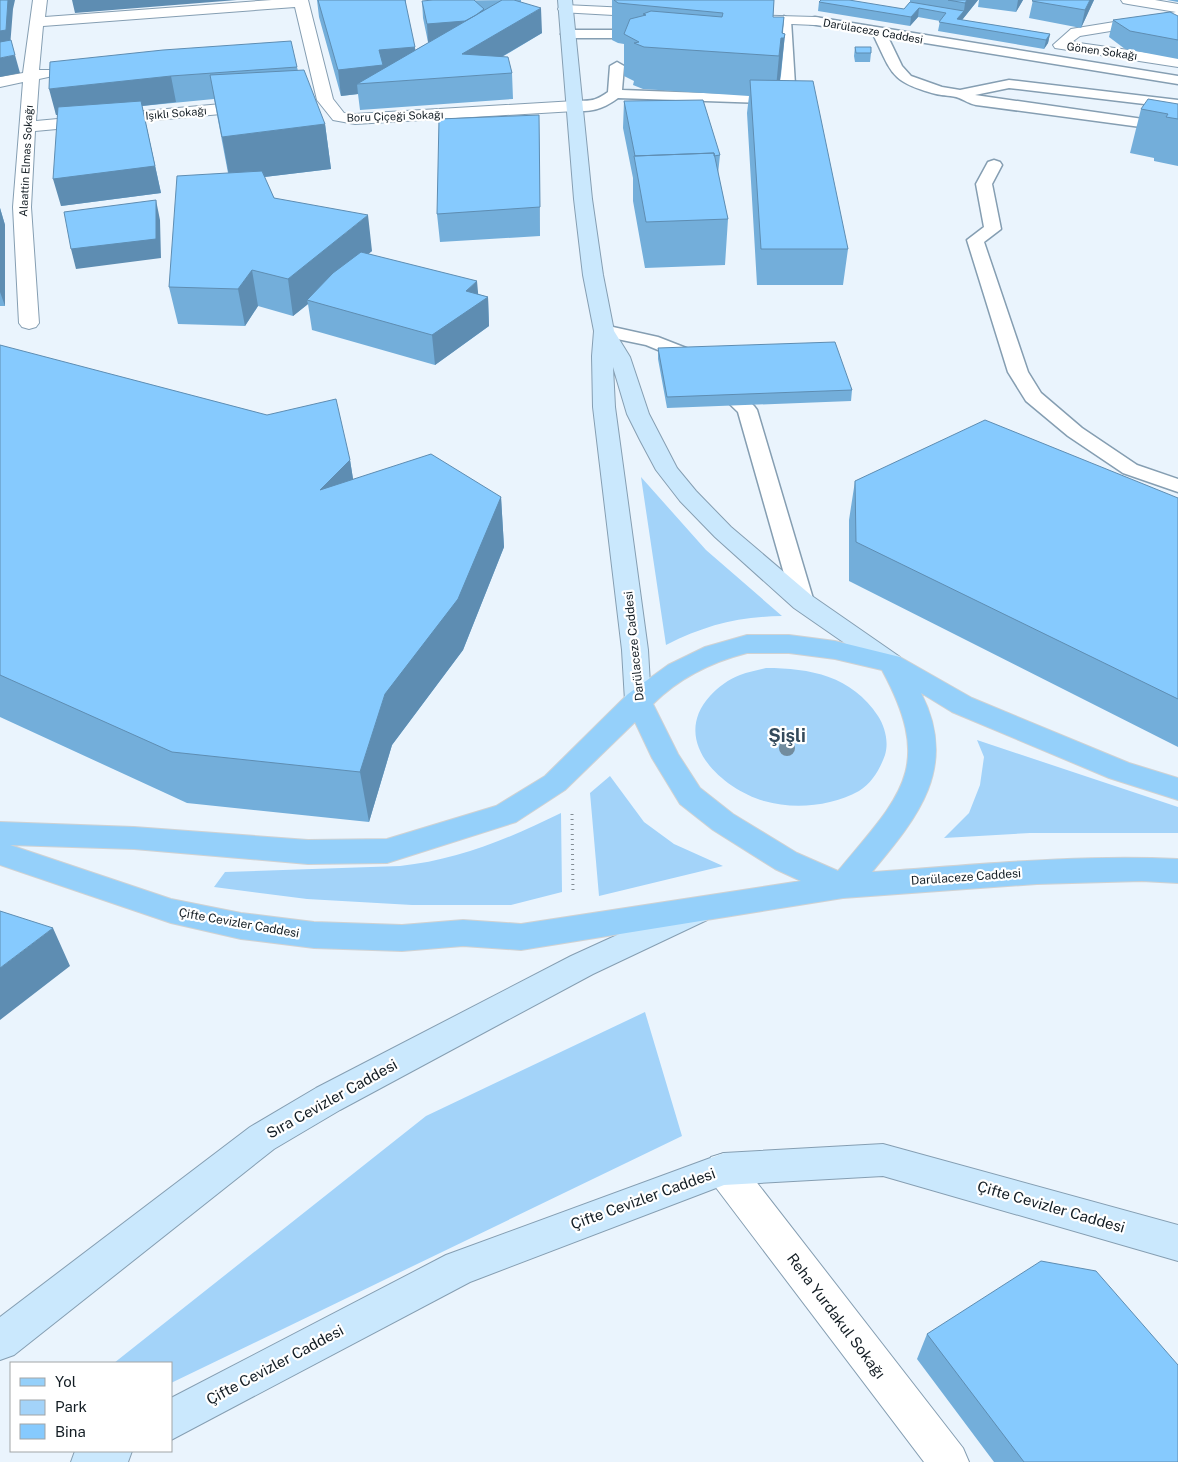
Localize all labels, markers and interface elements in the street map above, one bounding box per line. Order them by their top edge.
street label: Darülaceze Caddesi [822,16,924,46]
street label: Gönen Sokağı [1066,40,1138,62]
street label: Işıklı Sokağı [145,104,207,123]
street label: Alaattin Elmas Sokağı [17,105,35,217]
street label: Boru Çiçeği Sokağı [346,108,444,125]
street label: Darülaceze Caddesi [621,590,647,702]
district label: Şişli [768,725,806,746]
street label: Darülaceze Caddesi [910,866,1022,888]
street label: Çifte Cevizler Caddesi [178,906,300,941]
street label: Sıra Cevizler Caddesi [263,1056,400,1142]
street label: Çifte Cevizler Caddesi [568,1164,717,1233]
street label: Çifte Cevizler Caddesi [975,1177,1127,1236]
street label: Reha Yurdakul Sokağı [784,1250,889,1382]
street label: Çifte Cevizler Caddesi [203,1321,346,1408]
legend [10,1362,172,1452]
text: Yol [55,1373,76,1390]
text: Park [55,1398,87,1415]
text: Bina [55,1423,86,1440]

